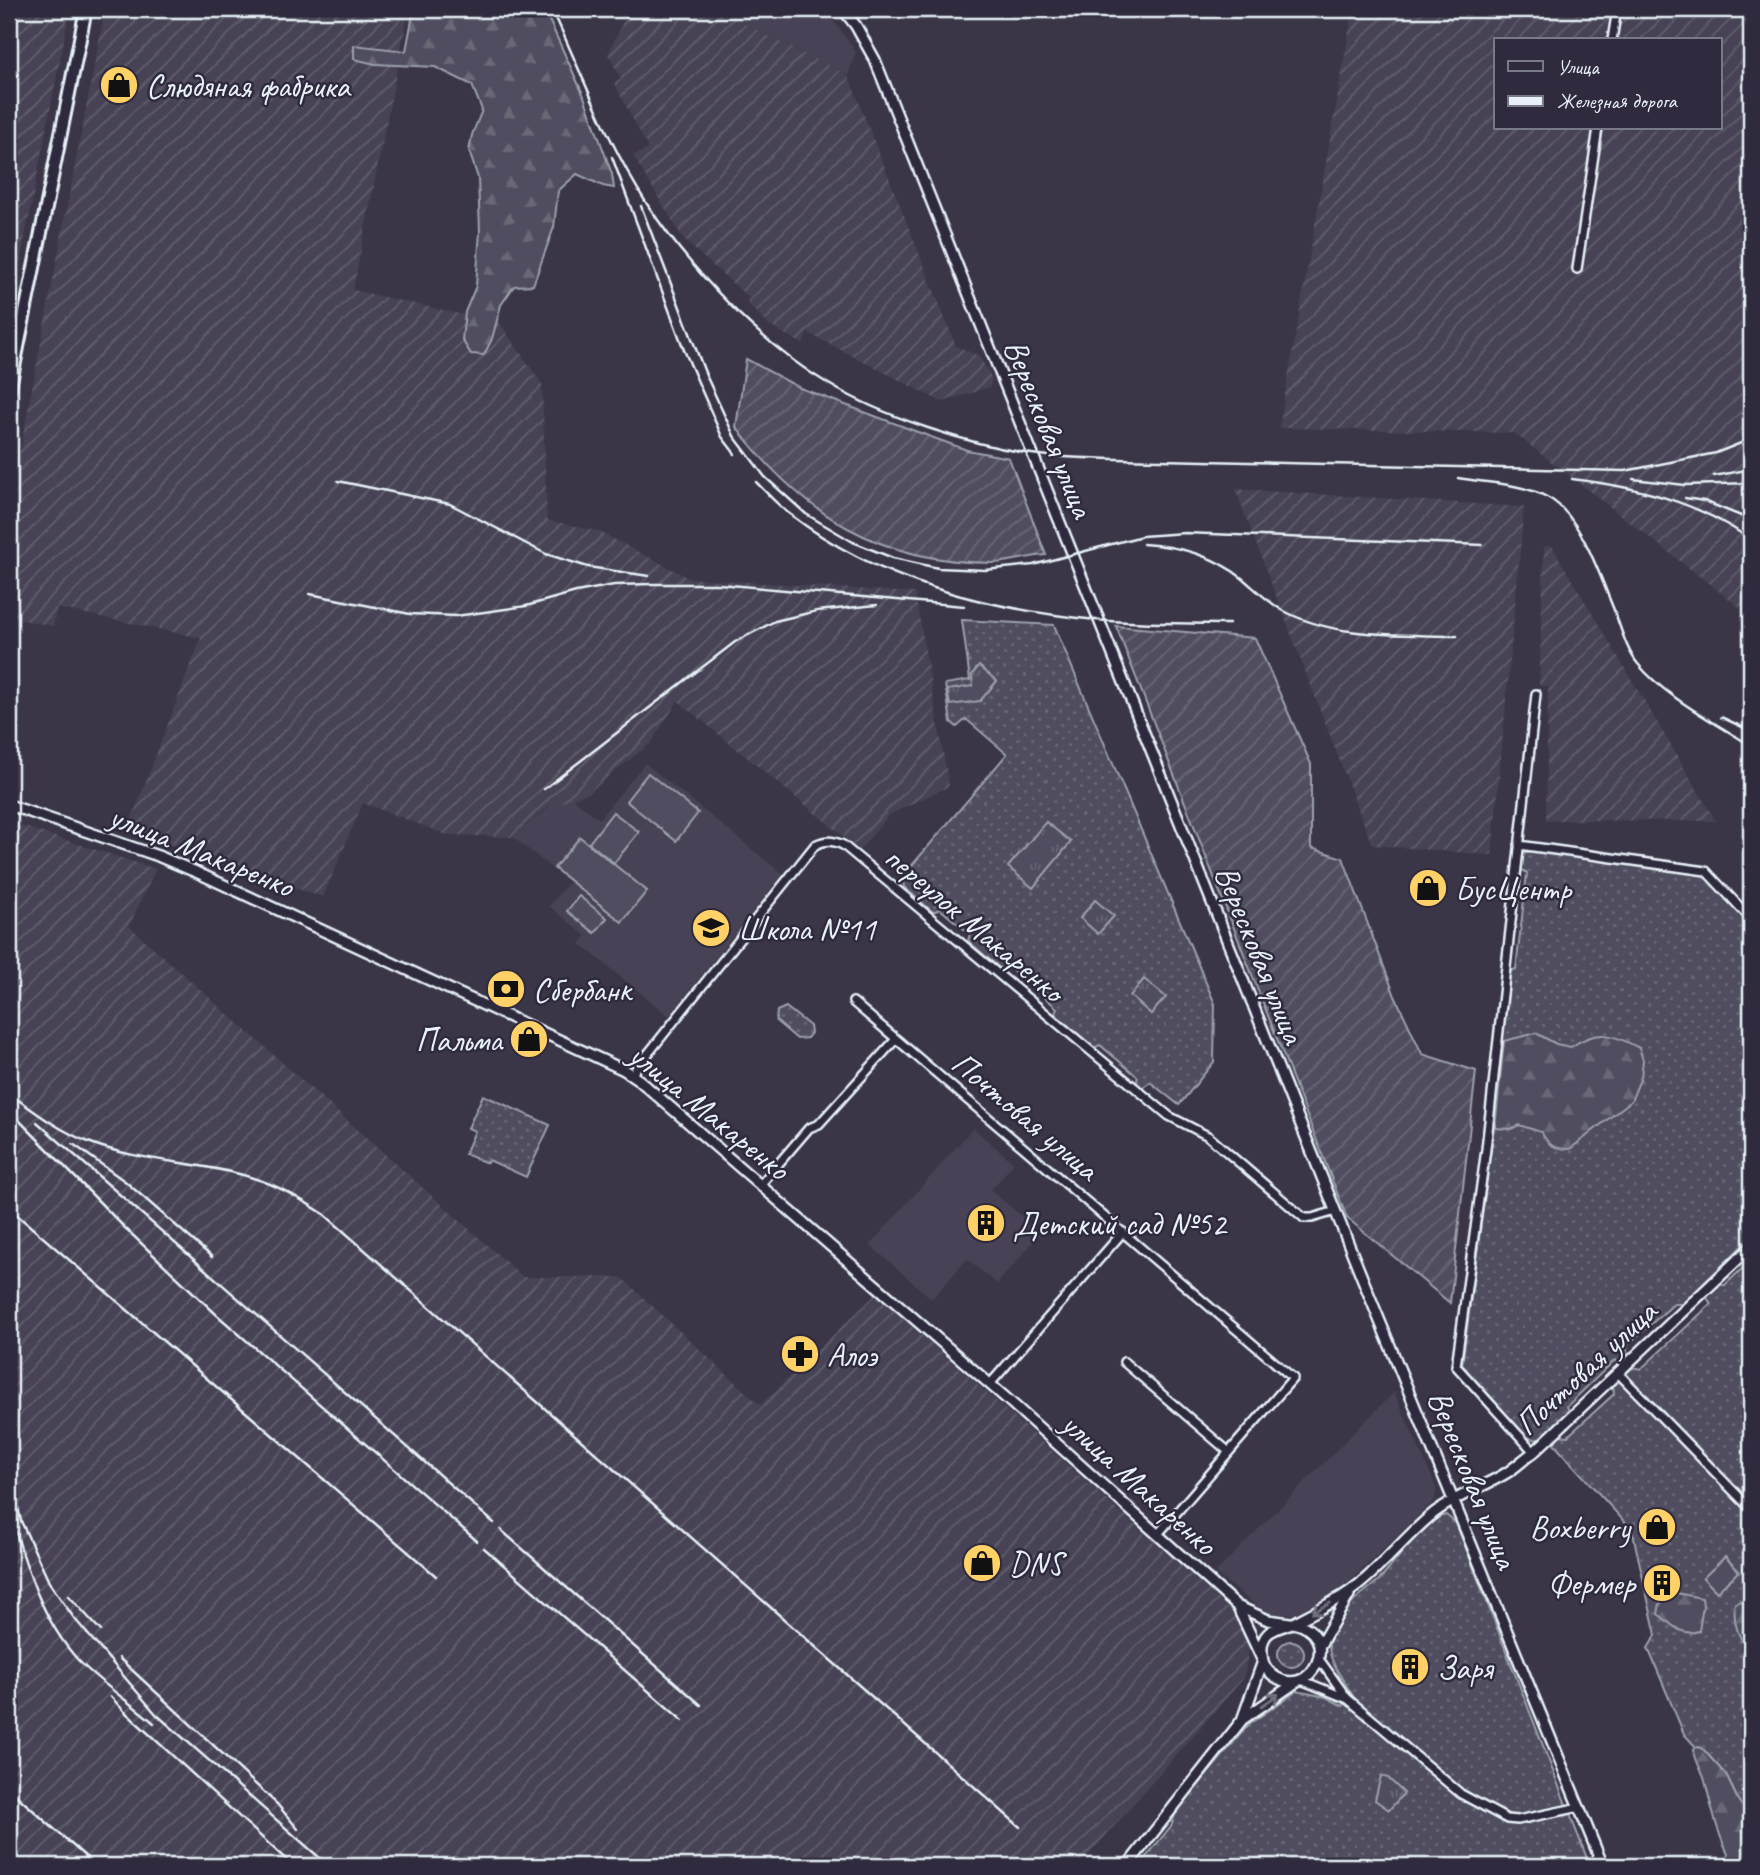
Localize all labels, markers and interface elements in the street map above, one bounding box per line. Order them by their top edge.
legend [1494,38,1722,130]
text: Улица [1557,54,1600,80]
shop icon: Слюдяная фабрика [98,64,140,106]
place label: Слюдяная фабрика [146,65,352,107]
text: Железная дорога [1557,88,1678,114]
street label: Вересковая улица [994,333,1105,525]
street label: улица Макаренко [102,794,302,908]
street label: переулок Макаренко [876,836,1076,1014]
street label: Вересковая улица [1205,859,1316,1051]
shop icon: БусЦентр [1407,867,1449,909]
place label: БусЦентр [1455,868,1573,910]
school or university icon: Школа №11 [690,907,732,949]
place label: Школа №11 [738,908,878,950]
bank icon: Сбербанк [485,968,527,1010]
place label: Сбербанк [533,969,634,1011]
shop icon: Пальма [508,1018,550,1060]
place label: Пальма [416,1019,504,1061]
street label: улица Макаренко [619,1033,800,1191]
street label: Почтовая улица [943,1042,1110,1191]
building icon: Детский сад №52 [965,1202,1007,1244]
place label: Детский сад №52 [1013,1203,1229,1245]
street label: Почтовая улица [1506,1289,1668,1444]
pharmacy icon: Алоэ [779,1333,821,1375]
place label: Алоэ [827,1334,879,1376]
street label: Вересковая улица [1418,1384,1529,1576]
street label: улица Макаренко [1051,1402,1228,1566]
shop icon: Boxberry [1636,1506,1678,1548]
place label: Boxberry [1530,1507,1633,1549]
shop icon: DNS [961,1542,1003,1584]
place label: DNS [1009,1543,1068,1585]
building icon: Фермер [1641,1562,1683,1604]
place label: Фермер [1548,1563,1638,1605]
one-way arrow [1311,1602,1332,1615]
building icon: Заря [1389,1646,1431,1688]
place label: Заря [1437,1647,1495,1689]
one-way arrow [1259,1693,1279,1707]

